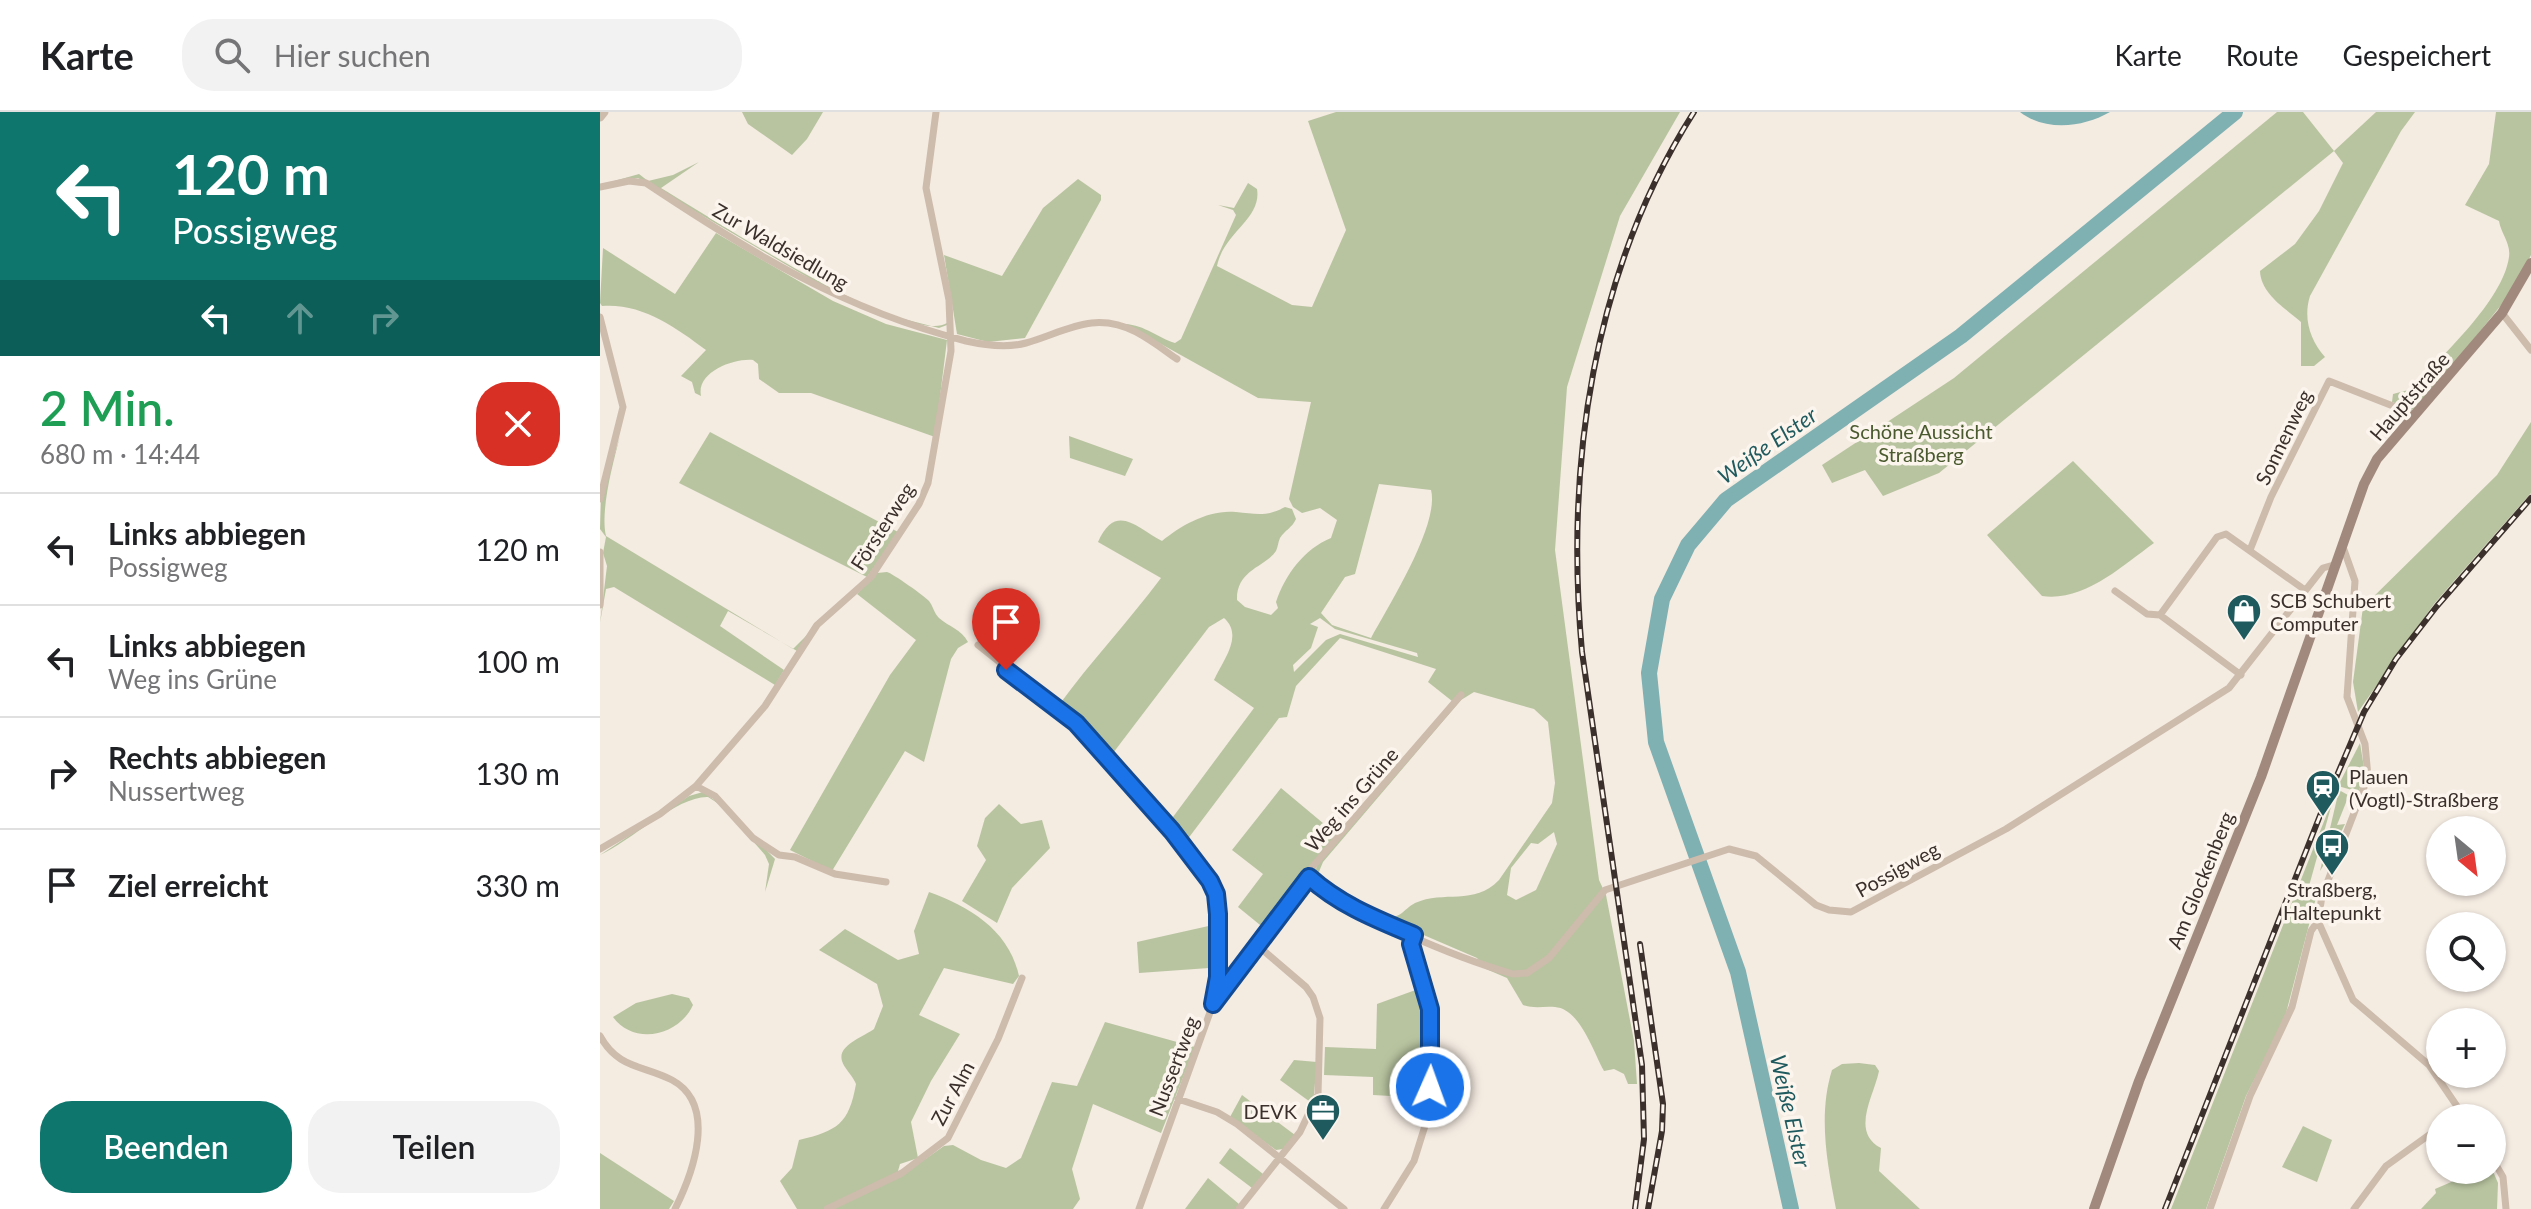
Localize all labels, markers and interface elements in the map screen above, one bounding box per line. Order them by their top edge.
search box [182,19,742,91]
text: Karte [40,32,134,78]
icon: search [210,33,254,77]
text: Hier suchen [274,37,431,73]
text: Karte [2114,38,2182,72]
text: Route [2226,38,2299,72]
text: Gespeichert [2343,38,2491,72]
text: 120 m [172,140,330,207]
icon: left [40,144,144,248]
street label: Zur Waldsiedlung [709,197,853,295]
text: Possigweg [172,208,337,252]
icon: left [194,296,238,340]
icon: ahead [278,296,322,340]
icon: right [362,296,406,340]
street label: Hauptstraße [2364,347,2454,445]
text: 2 Min. [40,379,175,436]
button: close [476,382,560,466]
street label: Sonnenweg [2250,386,2316,488]
water label: Weiße Elster [1712,401,1822,489]
park label: Schöne Aussicht Straßberg [1849,419,1993,466]
text: 680 m · 14:44 [40,438,200,470]
street label: Försterweg [845,478,919,574]
text: Links abbiegen [108,515,306,551]
icon: left [40,527,84,571]
text: 120 m [475,531,560,567]
text: Possigweg [108,551,227,583]
pin [972,588,1040,670]
place label: SCB Schubert Computer [2270,588,2391,635]
shop icon: SCB Schubert Computer [2225,592,2263,642]
icon: arrive [984,600,1028,644]
text: Links abbiegen [108,627,306,663]
icon: left [40,639,84,683]
text: 100 m [475,643,560,679]
text: Weg ins Grüne [108,663,277,695]
text: Rechts abbiegen [108,739,327,775]
street label: Weg ins Grüne [1299,742,1403,856]
icon: right [40,751,84,795]
text: 130 m [475,755,560,791]
place label: Plauen (Vogtl)-Straßberg [2349,764,2498,811]
station icon: Plauen (Vogtl)-Straßberg [2304,768,2342,818]
text: Nussertweg [108,775,245,807]
street label: Am Glockenberg [2162,808,2238,952]
north arrow [2426,816,2506,896]
map controls [2426,816,2506,1184]
bus stop icon: Straßberg, Haltepunkt [2313,827,2351,877]
street label: Possigweg [1851,836,1943,902]
icon: arrive [40,863,84,907]
text: Ziel erreicht [108,867,268,903]
text: 330 m [475,867,560,903]
place label: Straßberg, Haltepunkt [2283,877,2381,924]
button: search [2426,912,2506,992]
button: + [2426,1008,2506,1088]
street label: Nussertweg [1143,1013,1203,1119]
position arrow [1388,1045,1472,1129]
water label: Weiße Elster [1765,1052,1817,1171]
street label: Zur Alm [925,1057,979,1129]
office icon: DEVK [1304,1092,1342,1142]
place label: DEVK [1243,1099,1298,1123]
button: Beenden [40,1101,292,1193]
button: Teilen [308,1101,560,1193]
button: − [2426,1104,2506,1184]

